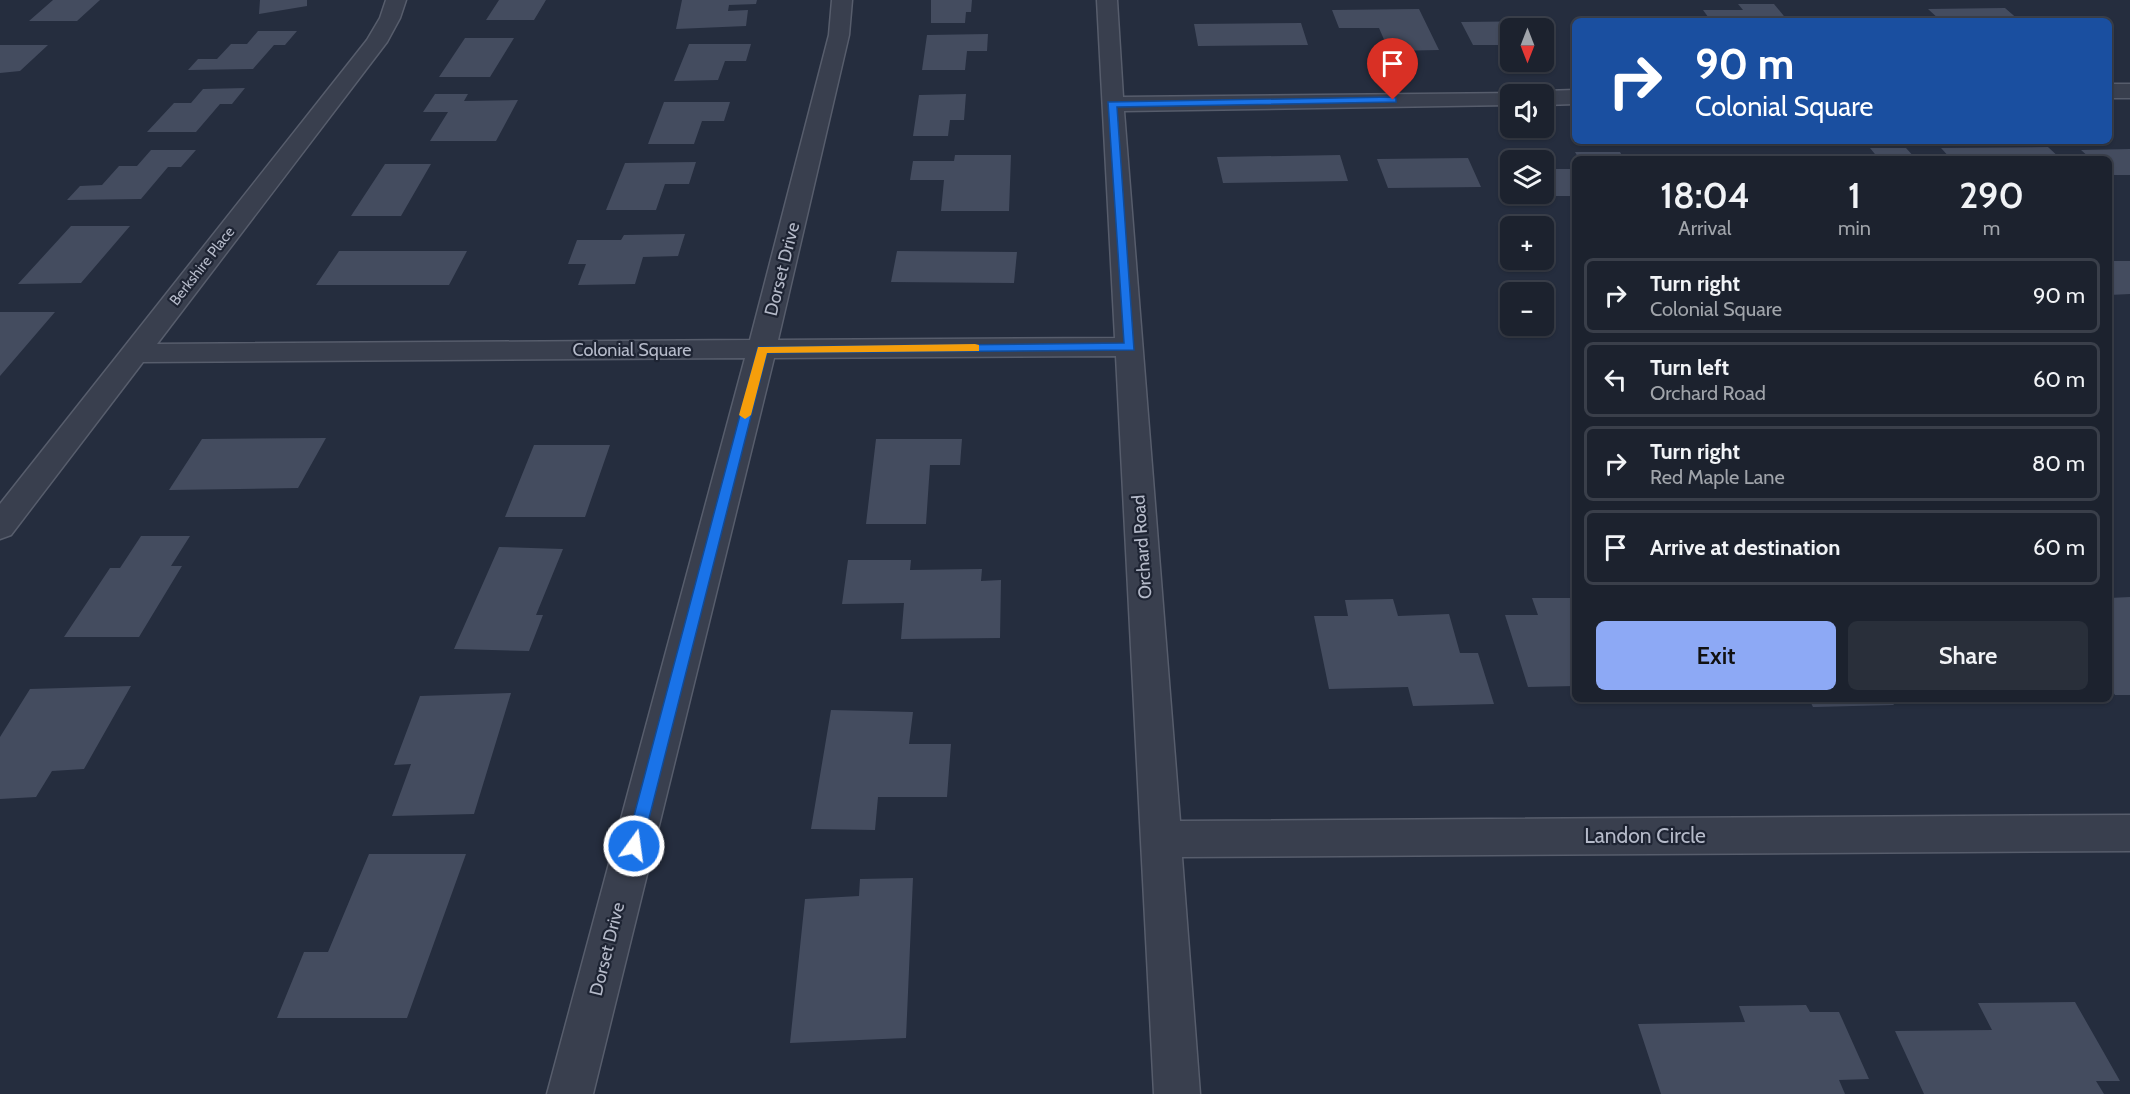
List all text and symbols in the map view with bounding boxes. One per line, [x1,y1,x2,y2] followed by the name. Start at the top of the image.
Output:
[1500,18,1554,72] north arrow
[1500,18,1554,336] map controls
[1367,38,1418,100] pin
[1695,38,1794,90] text: 90 m
[1596,42,1674,120] icon: right
[1376,47,1409,80] icon: arrive
[1500,84,1554,138] button: sound
[1695,90,1873,123] text: Colonial Square
[1500,150,1554,204] button: layers
[1660,173,1750,217] text: 18:04
[1848,173,1861,217] text: 1
[1959,173,2024,217] text: 290
[1500,216,1554,270] button: +
[1678,216,1732,240] text: Arrival
[1838,216,1871,240] text: min
[1983,216,2000,240] text: m
[760,220,804,318] street label: Dorset Drive
[166,223,238,309] street label: Berkshire Place
[1650,270,1740,297] text: Turn right
[1599,279,1632,312] icon: right
[1500,282,1554,336] button: −
[2033,282,2085,309] text: 90 m
[1650,297,1782,321] text: Colonial Square
[573,339,691,361] street label: Colonial Square
[1650,354,1729,381] text: Turn left
[1599,363,1632,396] icon: left
[2033,366,2085,393] text: 60 m
[1650,381,1766,405] text: Orchard Road
[1650,438,1740,465] text: Turn right
[1599,447,1632,480] icon: right
[2032,450,2085,477] text: 80 m
[1650,465,1785,489] text: Red Maple Lane
[1127,494,1157,600] street label: Orchard Road
[1599,531,1632,564] icon: arrive
[1650,534,1840,561] text: Arrive at destination
[2033,534,2085,561] text: 60 m
[1596,621,1836,690] button: Exit
[1848,621,2088,690] button: Share
[602,814,666,878] position arrow
[1584,823,1706,848] street label: Landon Circle
[585,900,629,998] street label: Dorset Drive

